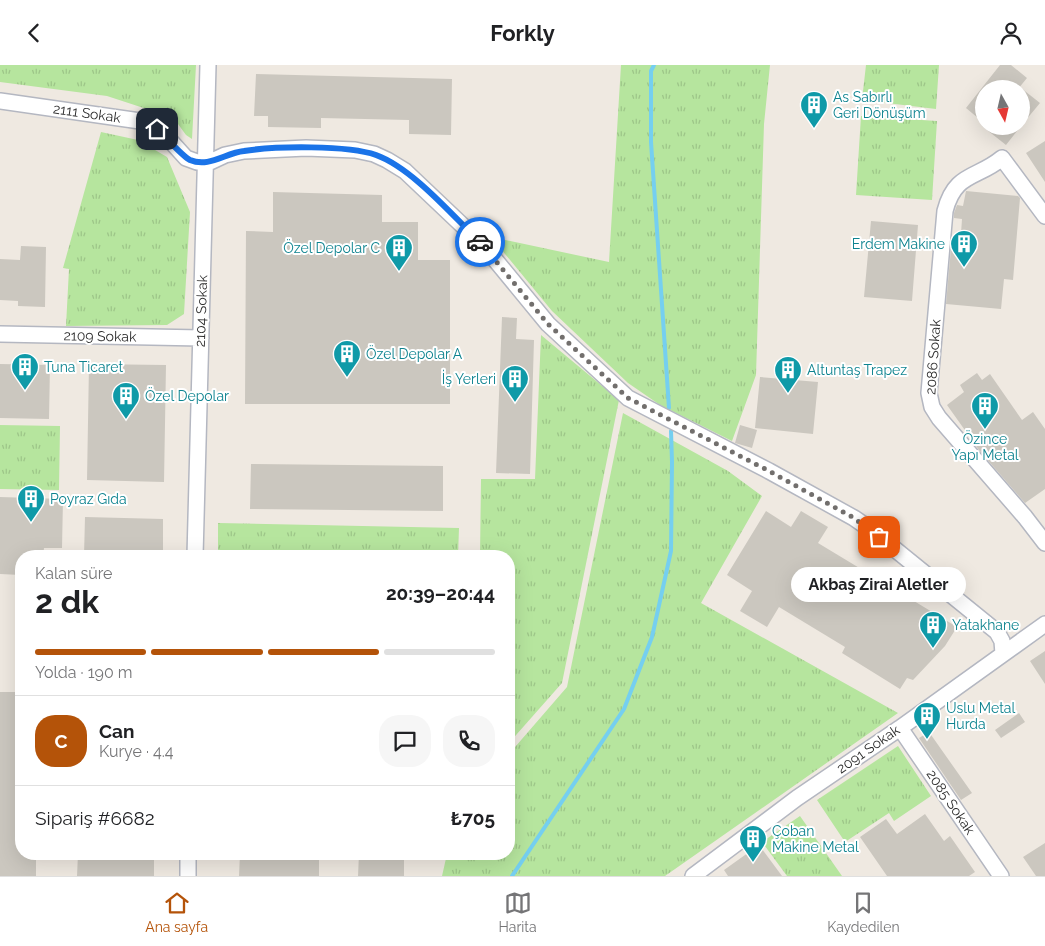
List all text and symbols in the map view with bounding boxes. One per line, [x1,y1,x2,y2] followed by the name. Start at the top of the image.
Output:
[20,19,48,47] icon: back
[997,19,1025,47] icon: person
[490,20,555,46] text: Forkly
[975,80,1030,135] north arrow
[975,80,1030,135] map controls
[833,89,926,121] place label: As Sabırlı Geri Dönüşüm
[799,90,829,129] building icon: As Sabırlı Geri Dönüşüm
[52,100,122,126] street label: 2111 Sokak
[136,108,178,150] pin
[143,115,171,143] icon: home
[455,217,505,267] courier
[466,228,494,256] icon: car
[949,229,979,268] building icon: Erdem Makine
[384,233,414,272] building icon: Özel Depolar C
[852,236,945,252] place label: Erdem Makine
[283,238,380,256] place label: Özel Depolar C
[192,274,210,347] street label: 2104 Sokak
[922,318,944,395] street label: 2086 Sokak
[63,327,137,345] street label: 2109 Sokak
[332,339,362,378] building icon: Özel Depolar A
[366,344,463,362] place label: Özel Depolar A
[10,352,40,391] building icon: Tuna Ticaret
[773,355,803,394] building icon: Altuntaş Trapez
[44,359,123,375] place label: Tuna Ticaret
[807,362,907,378] place label: Altuntaş Trapez
[500,364,530,403] building icon: İş Yerleri
[442,369,496,387] place label: İş Yerleri
[111,381,141,420] building icon: Özel Depolar
[145,386,229,404] place label: Özel Depolar
[970,391,1000,430] building icon: Özince Yapı Metal
[951,429,1019,463] place label: Özince Yapı Metal
[16,484,46,523] building icon: Poyraz Gıda
[50,491,127,507] place label: Poyraz Gıda
[858,516,900,558] pin
[865,523,893,551] icon: bag
[35,564,112,583] text: Kalan süre
[792,567,966,602] callout: Akbaş Zirai Aletler
[809,575,948,594] text: Akbaş Zirai Aletler
[386,582,495,604] text: 20:39–20:44
[35,583,99,620] text: 2 dk
[918,610,948,649] building icon: Yatakhane
[952,617,1019,633] place label: Yatakhane
[35,663,132,682] text: Yolda · 190 m
[946,700,1015,732] place label: Uslu Metal Hurda
[912,701,942,740] building icon: Uslu Metal Hurda
[379,715,431,767] button: chat
[443,715,495,767] button: phone
[99,720,134,742] text: Can
[834,721,903,776] street label: 2091 Sokak
[54,730,68,752] text: C
[99,742,174,761] text: Kurye · 4.4
[923,767,979,838] street label: 2085 Sokak
[35,807,155,829] text: Sipariş #6682
[451,807,495,829] text: ₺705
[772,823,859,855] place label: Çoban Makine Metal
[738,824,768,863] building icon: Çoban Makine Metal
[145,889,208,935] tab: Ana sayfa
[498,889,537,935] tab: Harita
[827,889,900,935] tab: Kaydedilen

